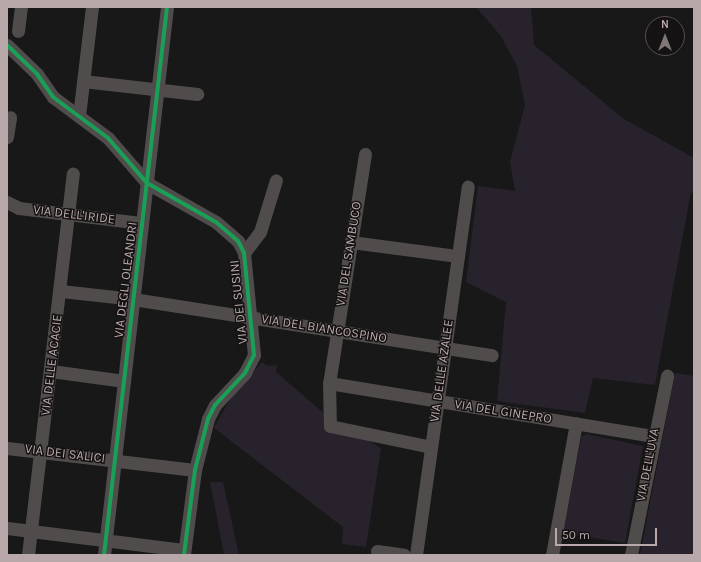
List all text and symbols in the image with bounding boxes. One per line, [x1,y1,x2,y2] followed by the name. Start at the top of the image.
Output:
[645,16,685,56] north arrow
[661,18,669,31] text: N
[333,201,365,307] street label: VIA DEL SAMBUCO
[32,202,116,228] street label: VIA DELL'IRIDE
[111,221,141,339] street label: VIA DEGLI OLEANDRI
[227,259,251,345] street label: VIA DEI SUSINI
[260,311,388,347] street label: VIA DEL BIANCOSPINO
[38,314,66,416] street label: VIA DELLE ACACIE
[427,319,457,423] street label: VIA DELLE AZALEE
[453,397,553,427] street label: VIA DEL GINEPRO
[633,427,663,503] street label: VIA DELL'UVA
[24,441,106,467] street label: VIA DEI SALICI
[557,520,659,546] scale bar
[562,528,590,542] text: 50 m

